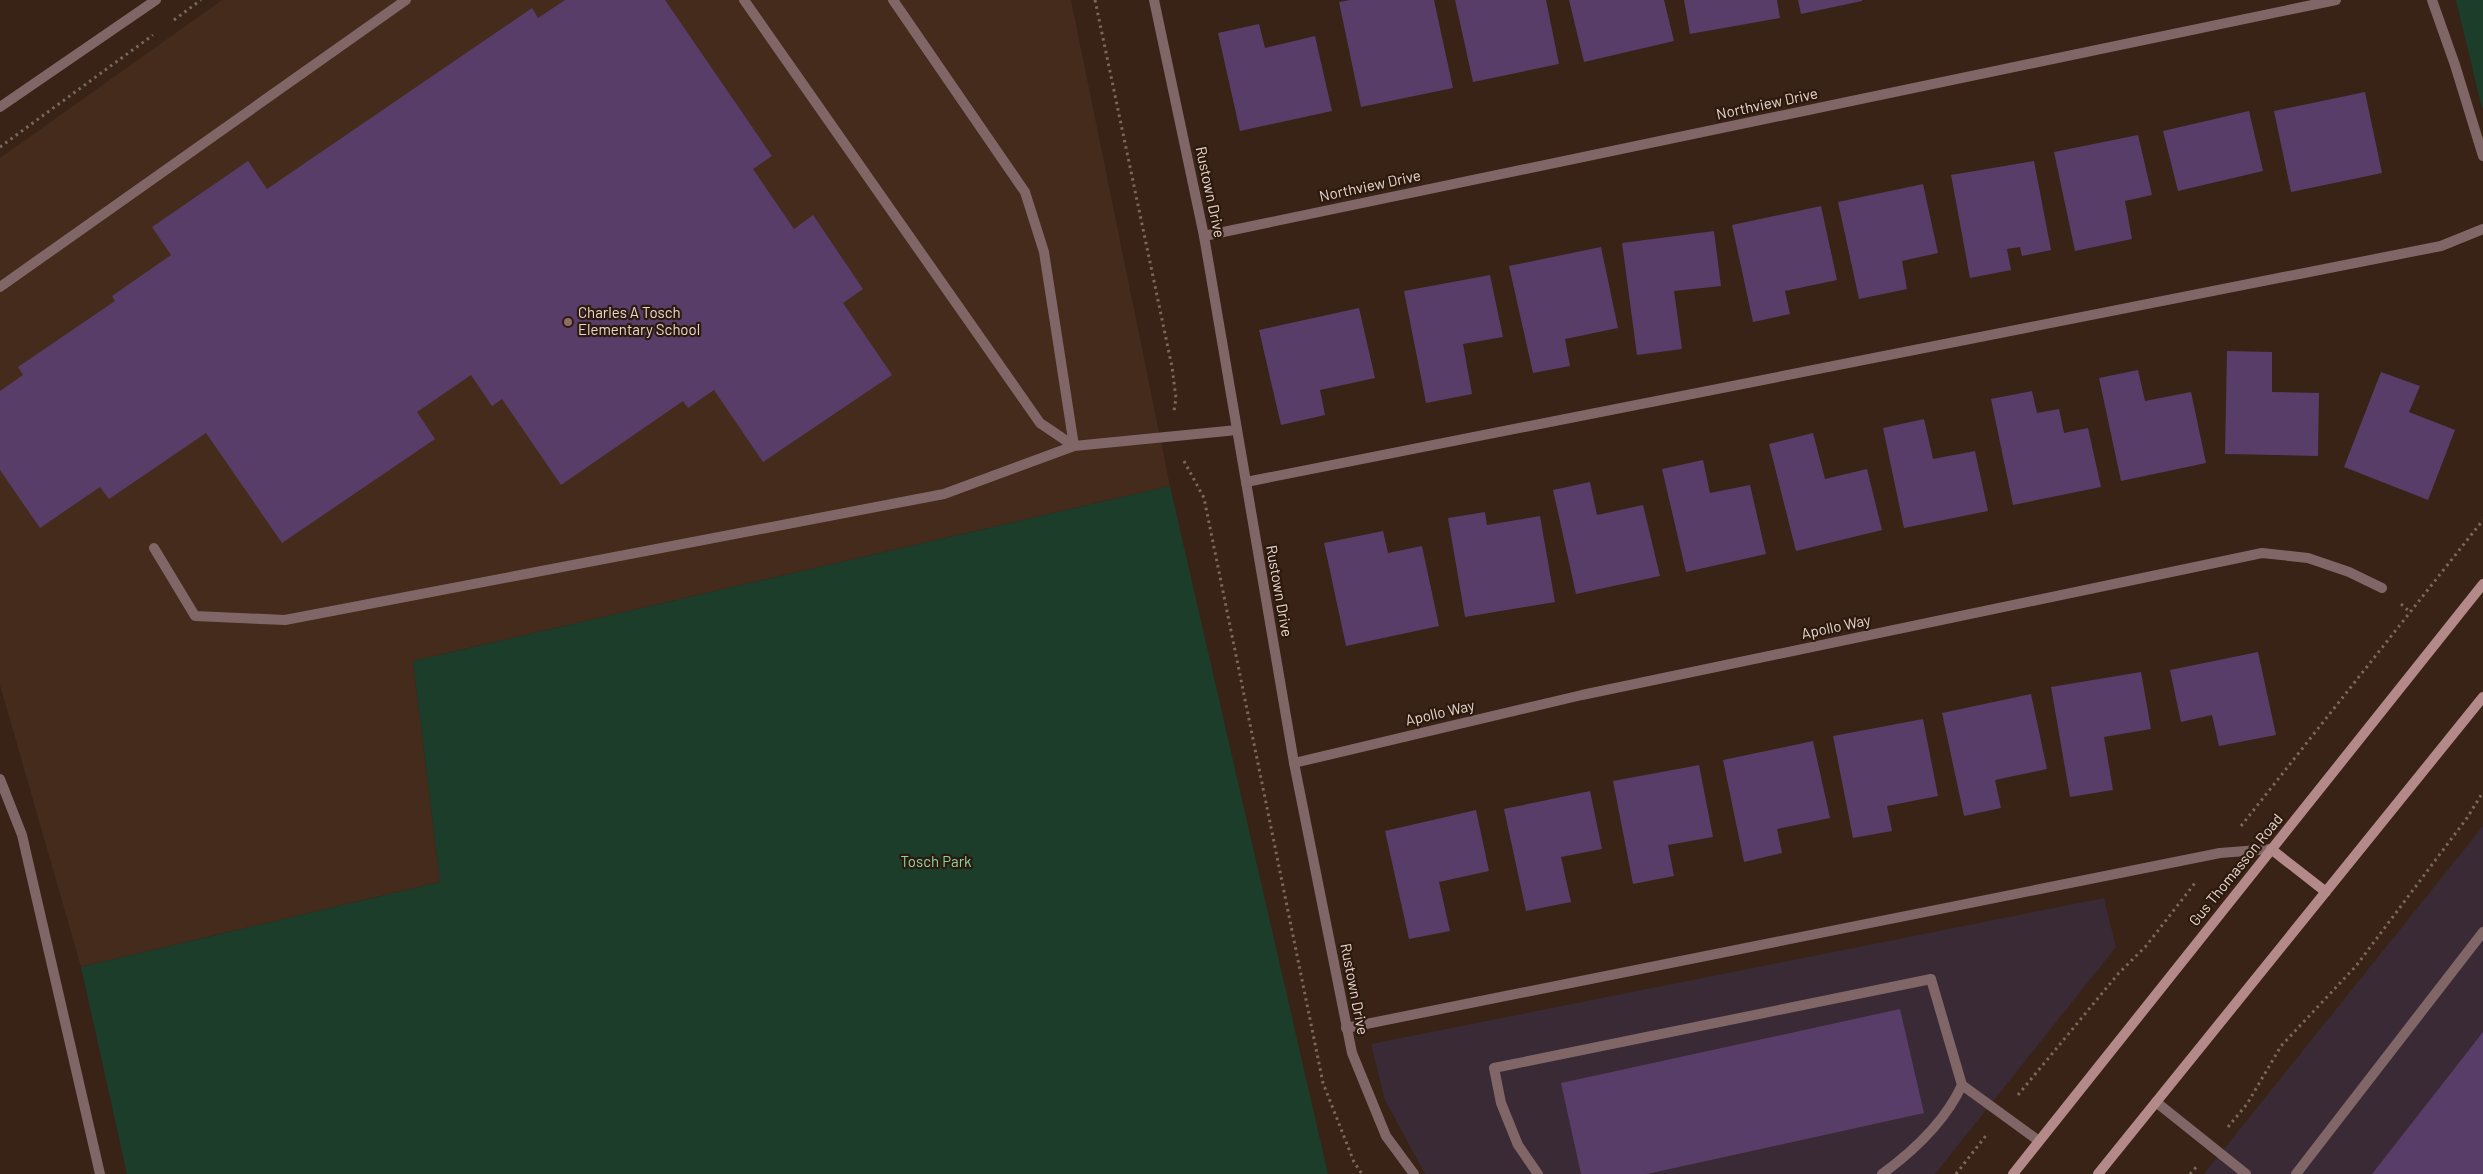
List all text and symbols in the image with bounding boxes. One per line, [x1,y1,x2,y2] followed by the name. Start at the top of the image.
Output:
[1714,83,1819,123] street label: Northview Drive
[1193,145,1229,239] street label: Rustown Drive
[1317,165,1422,205] street label: Northview Drive
[578,303,700,338] place label: Charles A Tosch Elementary School
[562,316,574,328] marker: Charles A Tosch Elementary School
[1263,544,1297,638] street label: Rustown Drive
[1799,610,1872,642] street label: Apollo Way
[1403,695,1476,729] street label: Apollo Way
[2185,810,2286,929] street label: Gus Thomasson Road
[900,852,972,870] park label: Tosch Park
[1337,942,1373,1036] street label: Rustown Drive

